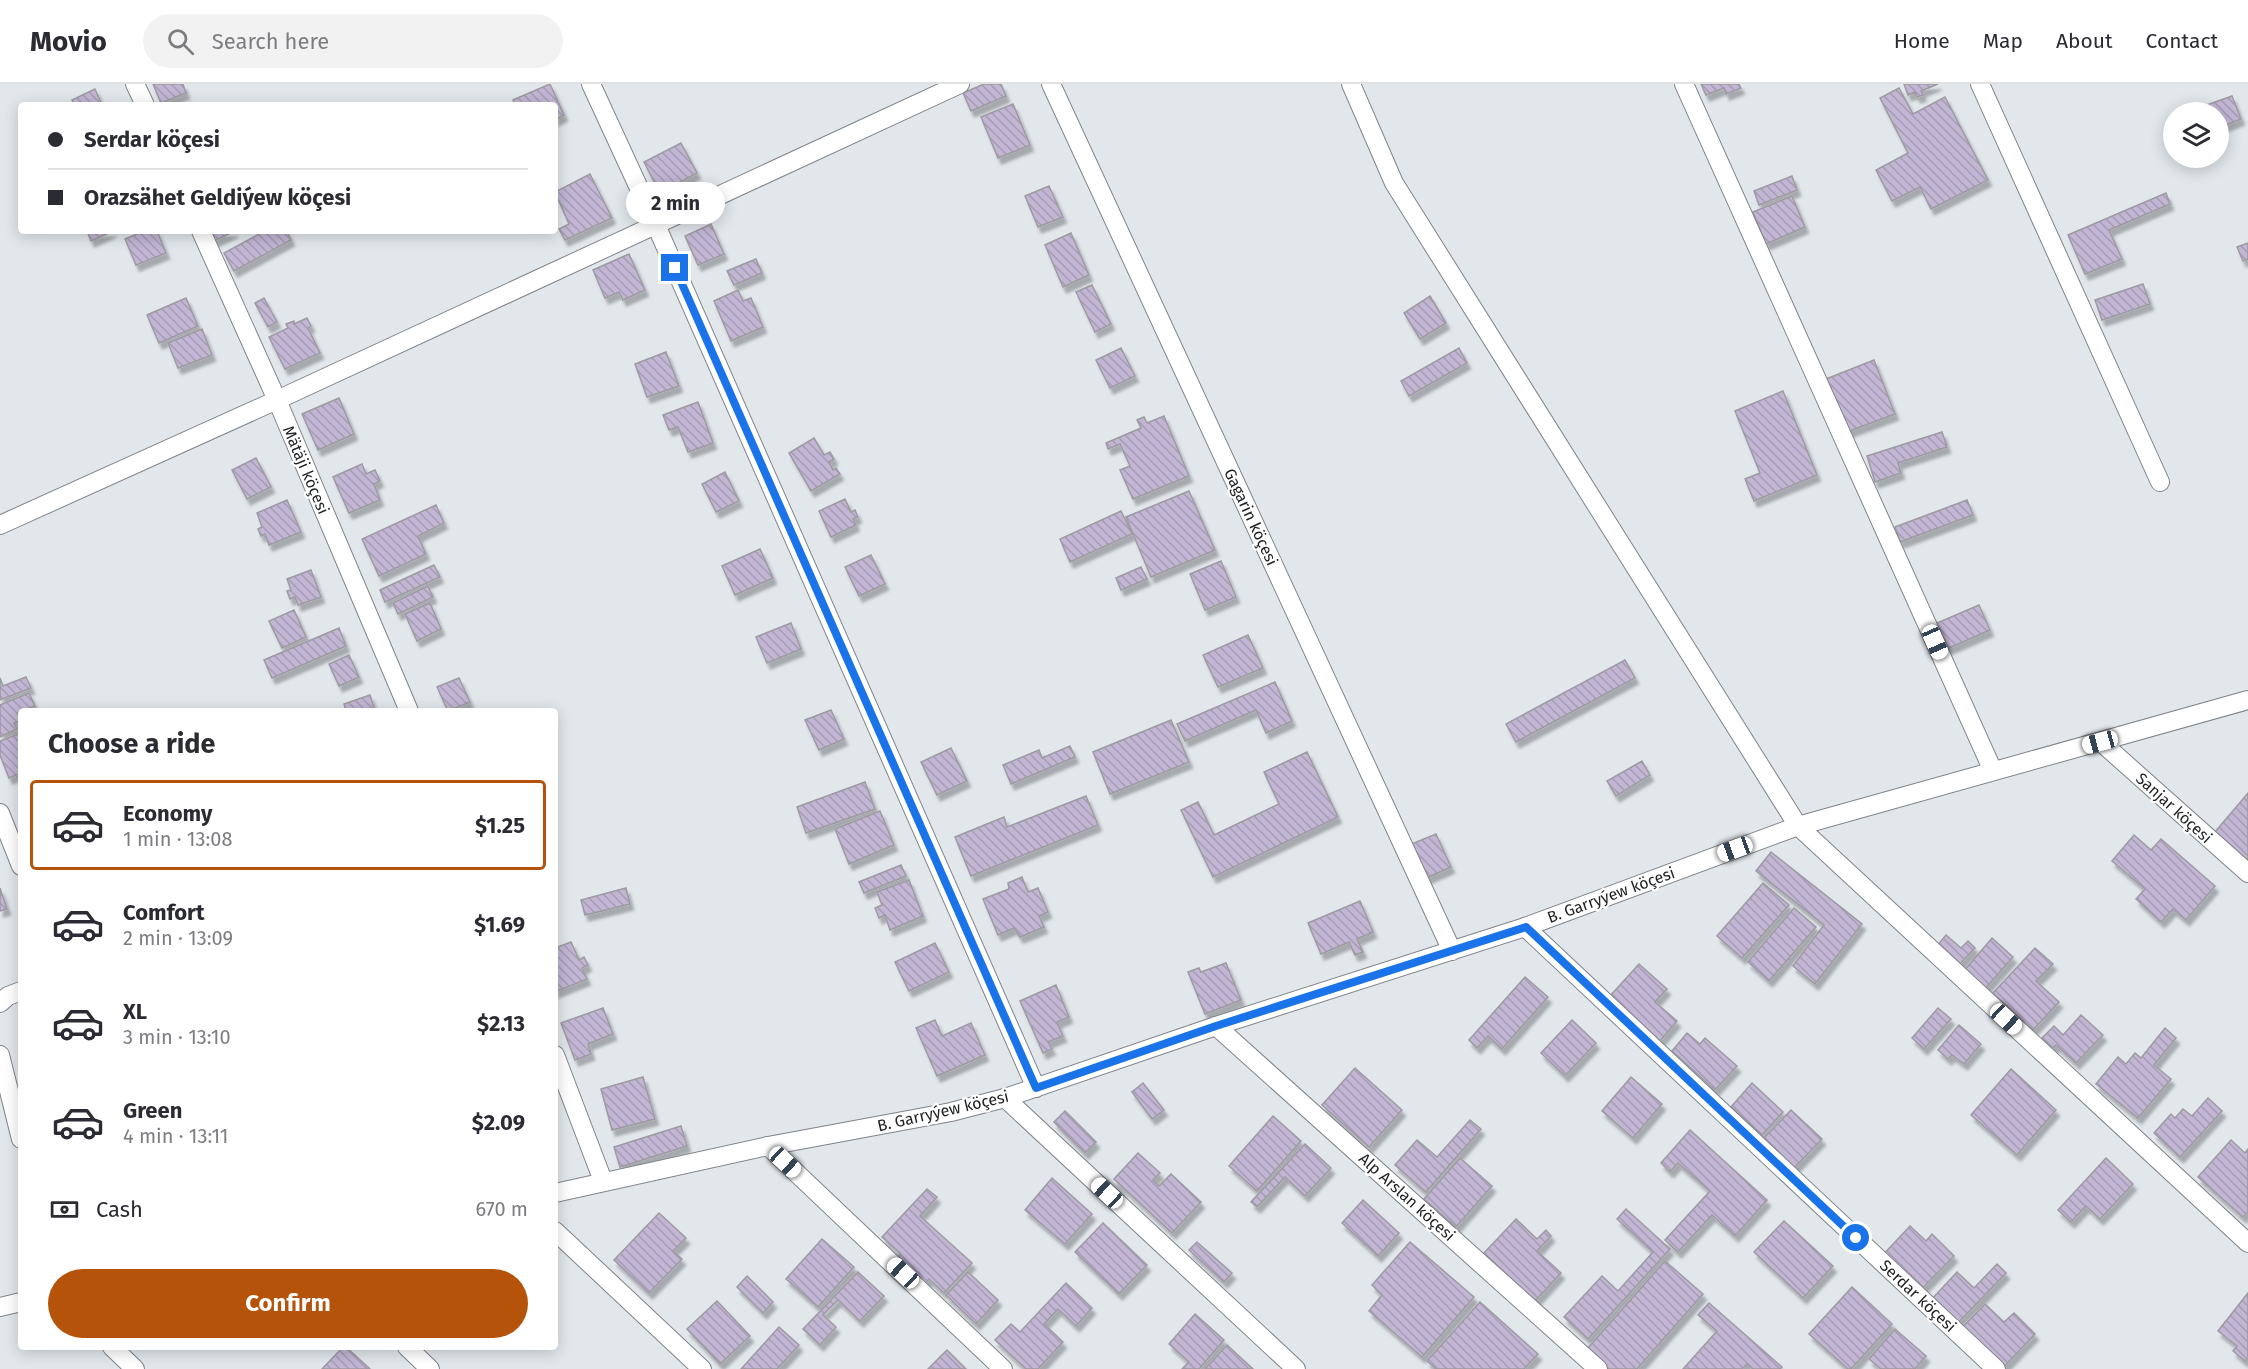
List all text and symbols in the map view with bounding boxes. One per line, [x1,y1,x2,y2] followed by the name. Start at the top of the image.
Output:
[143,14,563,68] search box
[30,25,107,58] text: Movio
[164,25,197,58] icon: search
[212,28,329,55] text: Search here
[1894,28,1950,54] text: Home
[1983,28,2023,54] text: Map
[2056,28,2113,54] text: About
[2146,28,2218,54] text: Contact
[2163,102,2229,168] map controls
[2163,102,2229,168] button: layers
[84,126,220,153] text: Serdar köçesi
[626,181,724,223] callout: 2 min
[84,184,351,211] text: Orazsähet Geldiýew köçesi
[651,191,700,215] text: 2 min
[661,254,688,281] route end
[278,423,333,517] street label: Mätäji köçesi
[1219,465,1282,569] street label: Gagarin köçesi
[1919,622,1951,662] car
[48,728,215,760] text: Choose a ride
[2080,729,2120,755] car
[2131,769,2216,848] street label: Sanjar köçesi
[51,798,105,852] icon: car
[123,800,212,827] text: Economy
[475,812,525,839] text: $1.25
[123,827,232,851] text: 1 min · 13:08
[1715,834,1755,864] car
[1545,863,1678,928] street label: B. Garryýew köçesi
[51,897,105,951] icon: car
[123,899,204,926] text: Comfort
[474,911,525,938] text: $1.69
[123,926,233,950] text: 2 min · 13:09
[51,996,105,1050] icon: car
[123,998,147,1025] text: XL
[1987,1000,2025,1038] car
[477,1010,525,1037] text: $2.13
[123,1025,231,1049] text: 3 min · 13:10
[875,1087,1011,1136] street label: B. Garryýew köçesi
[51,1095,105,1149] icon: car
[123,1097,182,1124] text: Green
[472,1109,525,1136] text: $2.09
[123,1124,229,1148] text: 4 min · 13:11
[766,1143,804,1181] car
[1354,1149,1459,1246] street label: Alp Arslan köçesi
[1088,1174,1126,1212] car
[48,1193,81,1226] icon: cash
[96,1196,143,1223] text: Cash
[476,1197,528,1221] text: 670 m
[1842,1224,1869,1251] route start
[884,1254,922,1292] car
[1875,1256,1960,1337] street label: Serdar köçesi
[48,1269,528,1338] button: Confirm

